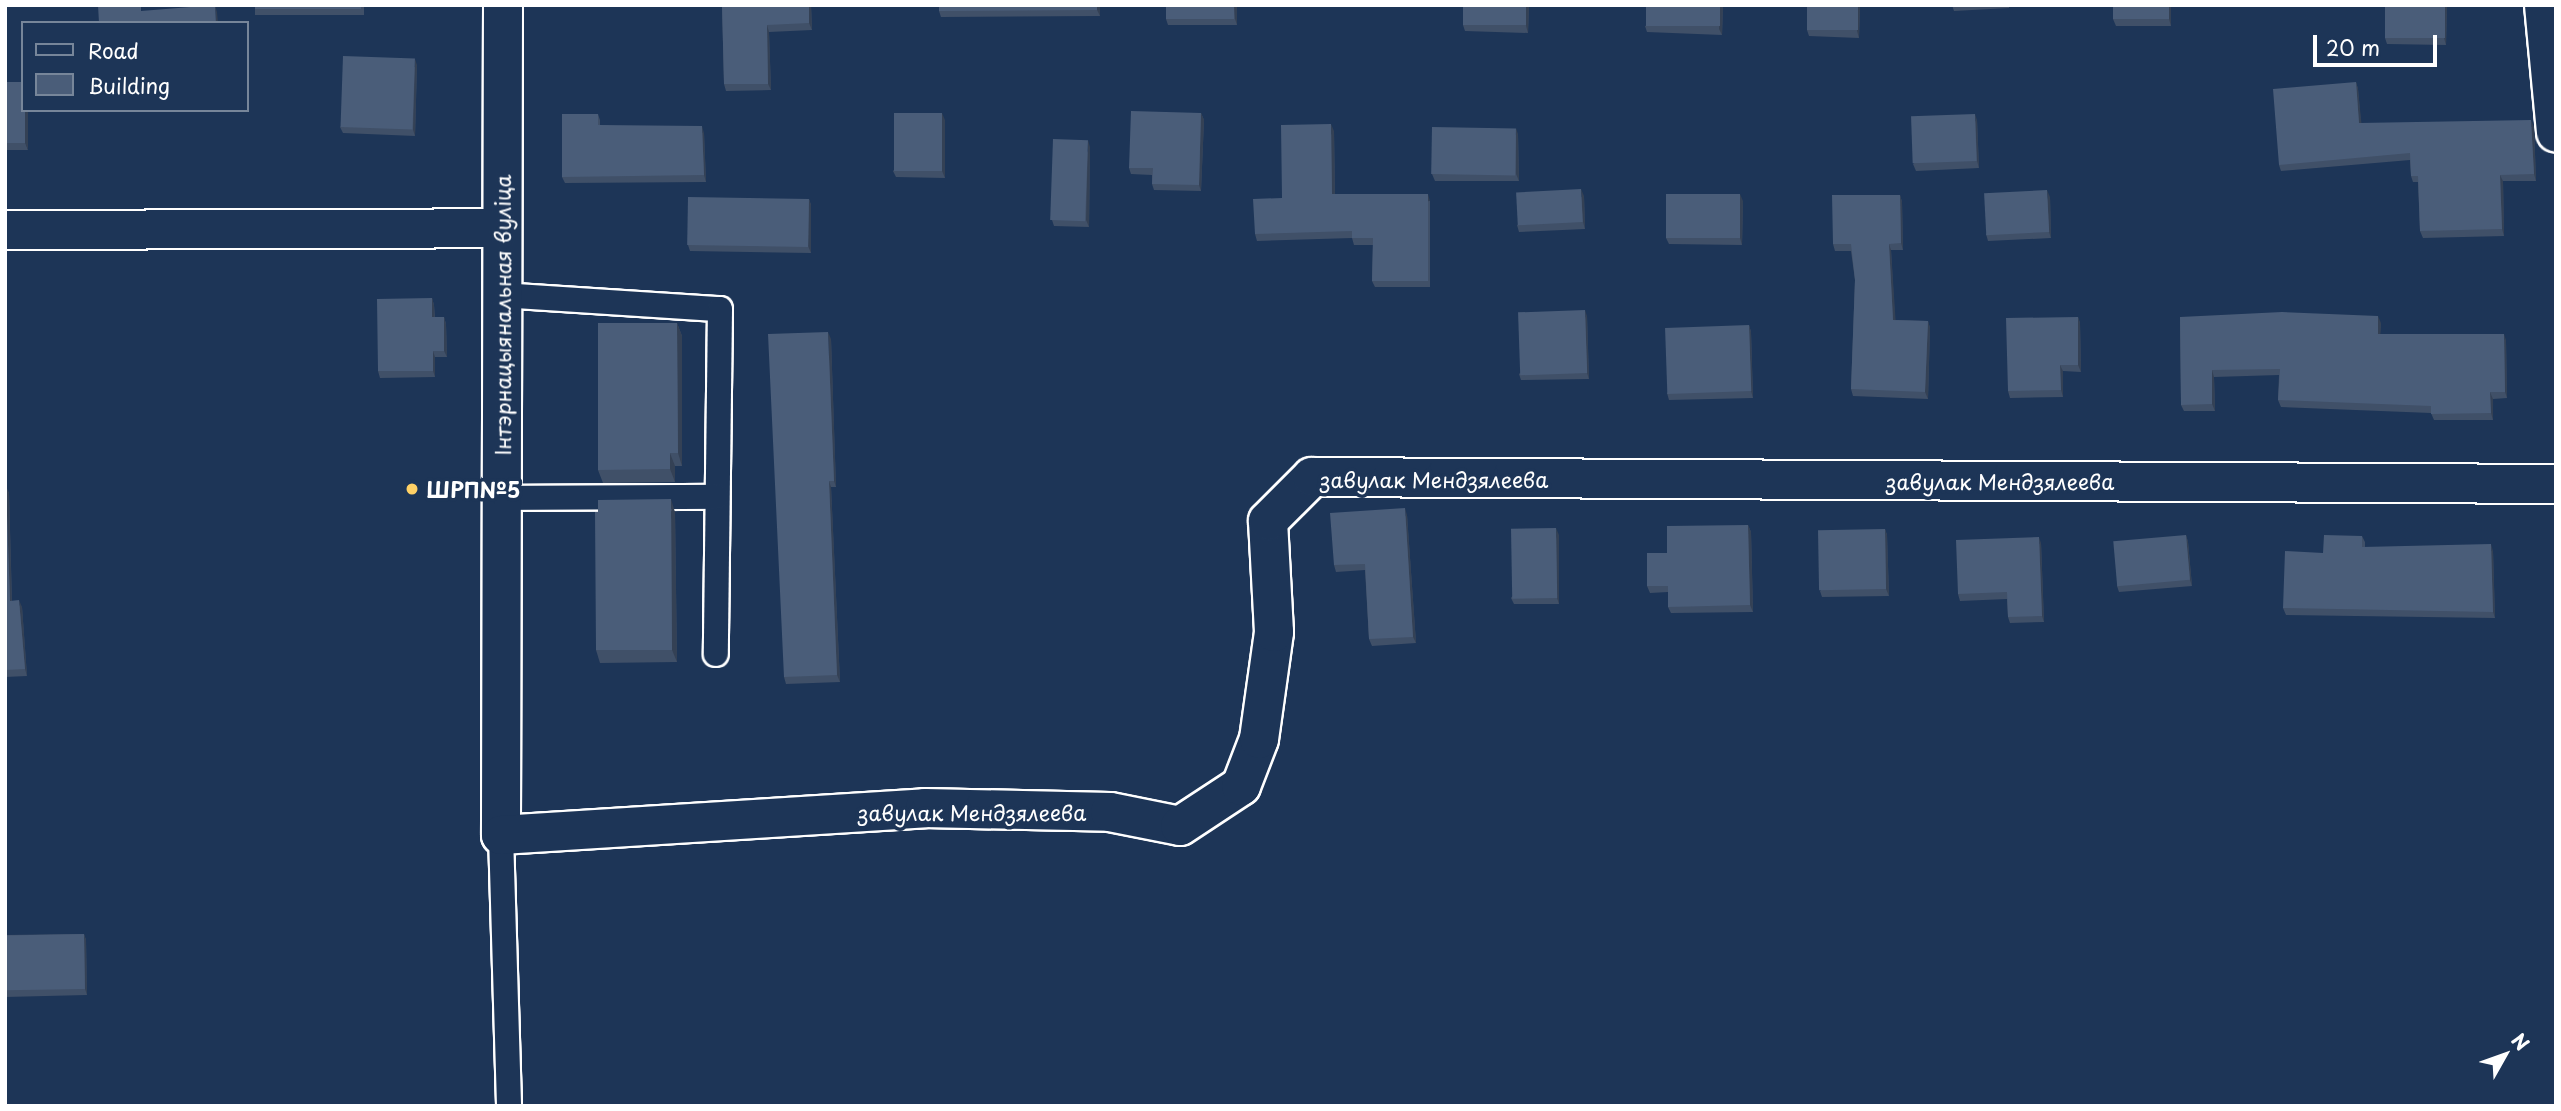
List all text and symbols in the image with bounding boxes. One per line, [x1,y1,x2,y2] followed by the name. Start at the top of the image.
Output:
[21,21,248,112] legend
[2316,21,2440,65] scale bar
[2326,31,2380,63] text: 20 m
[88,34,139,66] text: Road
[88,69,170,101] text: Building
[489,174,515,456] street label: Інтэрнацыянальная вуліца
[1320,466,1548,492] street label: завулак Мендзялеева
[1886,468,2114,494] street label: завулак Мендзялеева
[426,476,520,502] place label: ШРП№5
[404,481,420,497] marker: ШРП№5
[858,799,1086,825] street label: завулак Мендзялеева
[2470,1020,2540,1090] north arrow
[2506,1027,2537,1056] text: N

